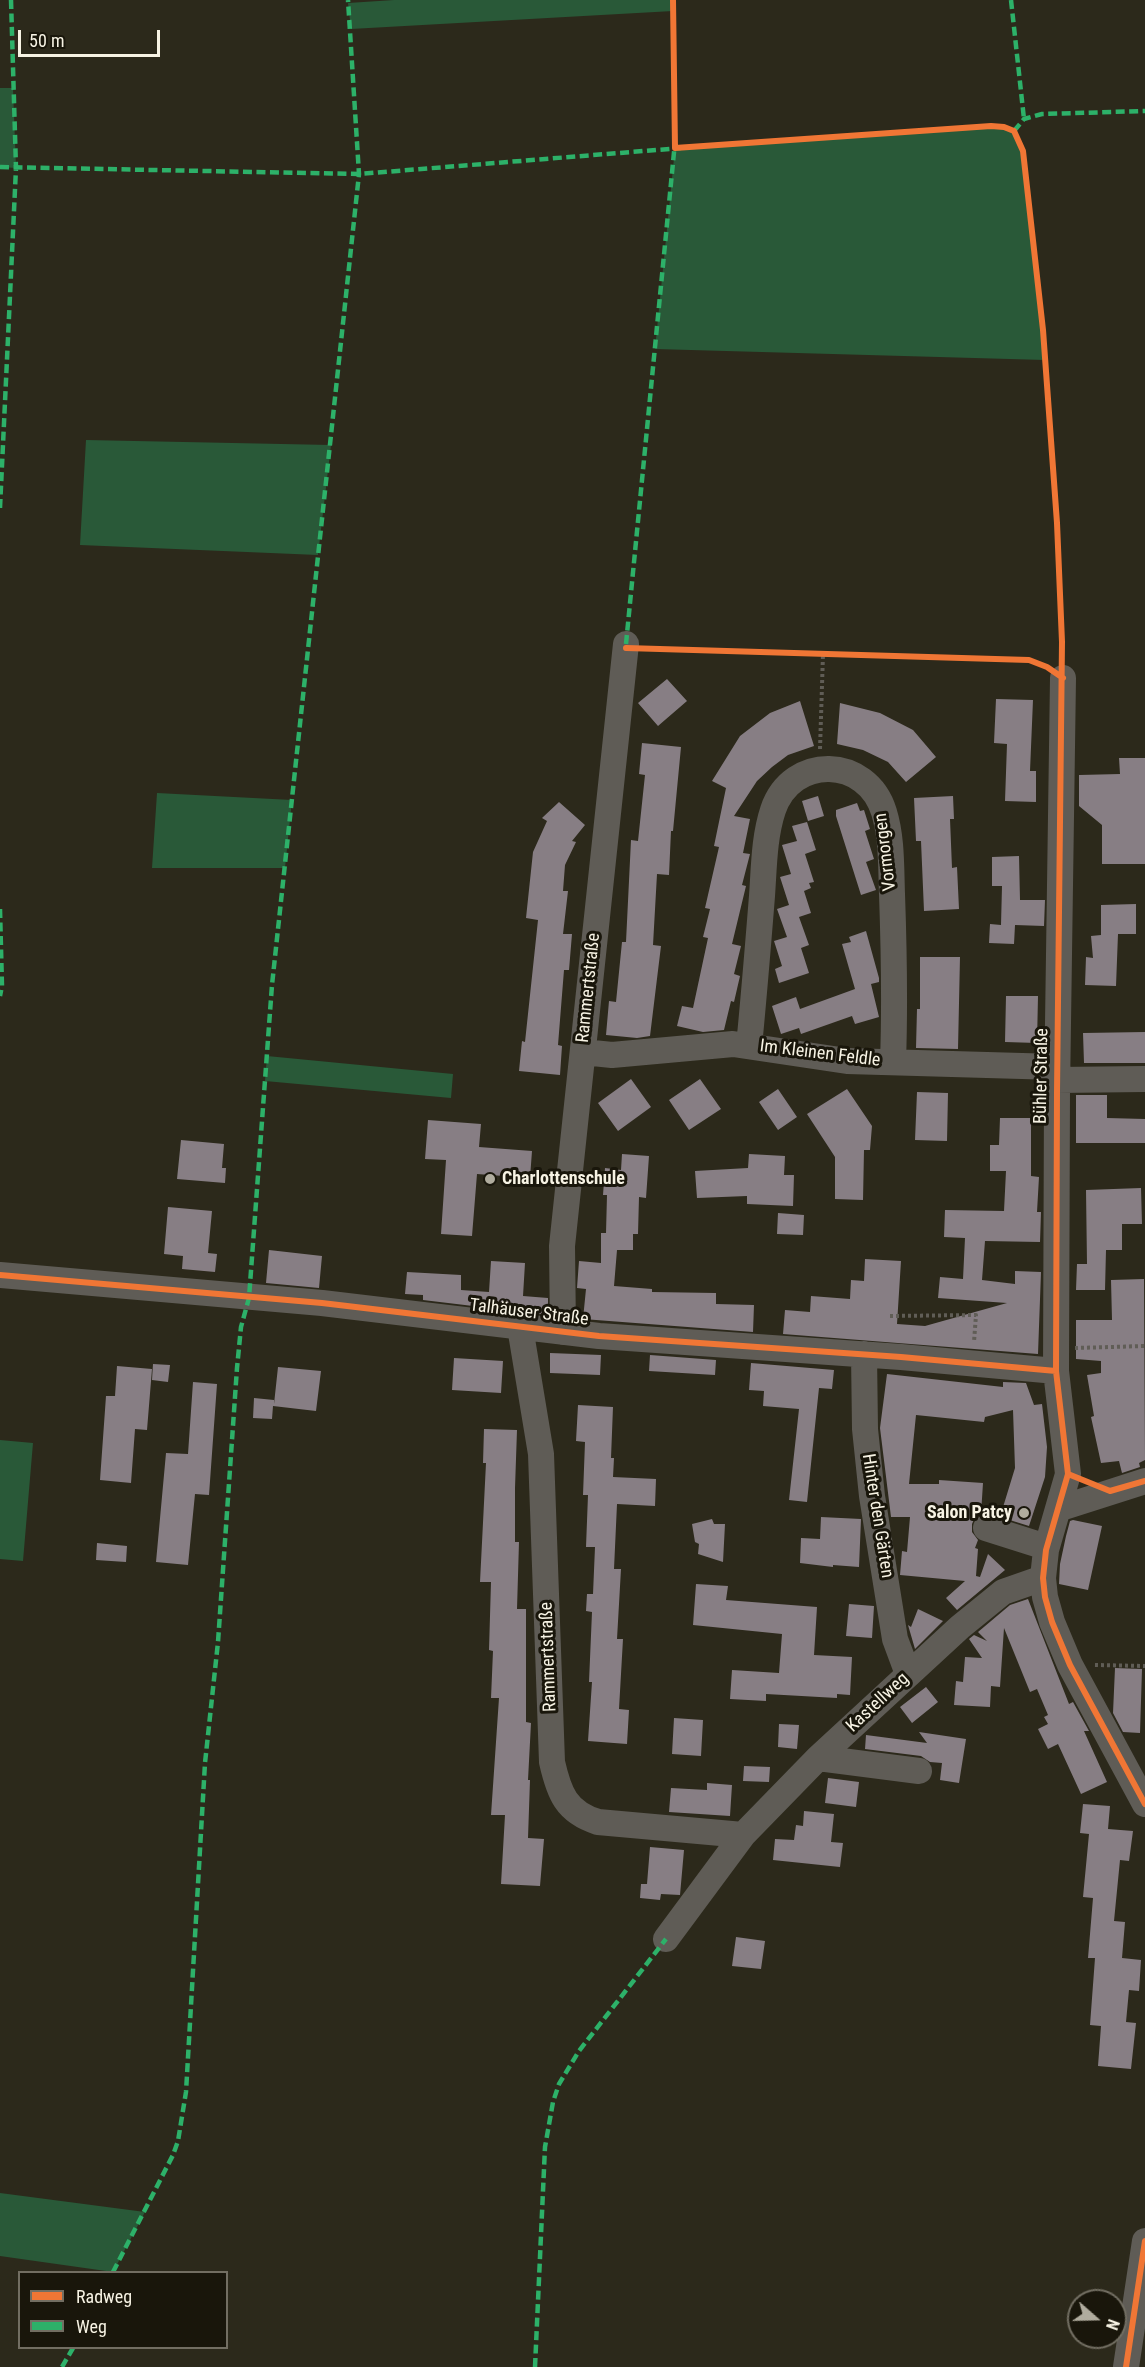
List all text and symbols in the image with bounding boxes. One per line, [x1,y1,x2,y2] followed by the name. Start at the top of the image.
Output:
[21,18,164,56] scale bar
[29,30,64,51] text: 50 m
[871,812,901,892] street label: Vormorgen
[573,932,605,1044] street label: Rammertstraße
[1030,1028,1054,1124] street label: Bühler Straße
[759,1036,881,1072] street label: Im Kleinen Feldle
[502,1168,625,1190] place label: Charlottenschule
[483,1172,497,1186] marker: Charlottenschule
[468,1295,590,1331] street label: Talhäuser Straße
[857,1452,897,1580] street label: Hinter den Gärten
[927,1502,1012,1524] place label: Salon Patcy
[1017,1506,1031,1520] marker: Salon Patcy
[536,1602,562,1712] street label: Rammertstraße
[842,1669,914,1737] street label: Kastellweg
[18,2271,228,2349] legend
[76,2286,132,2307] text: Radweg
[1067,2289,1127,2349] north arrow
[76,2316,107,2337] text: Weg
[1102,2317,1123,2332] text: N

